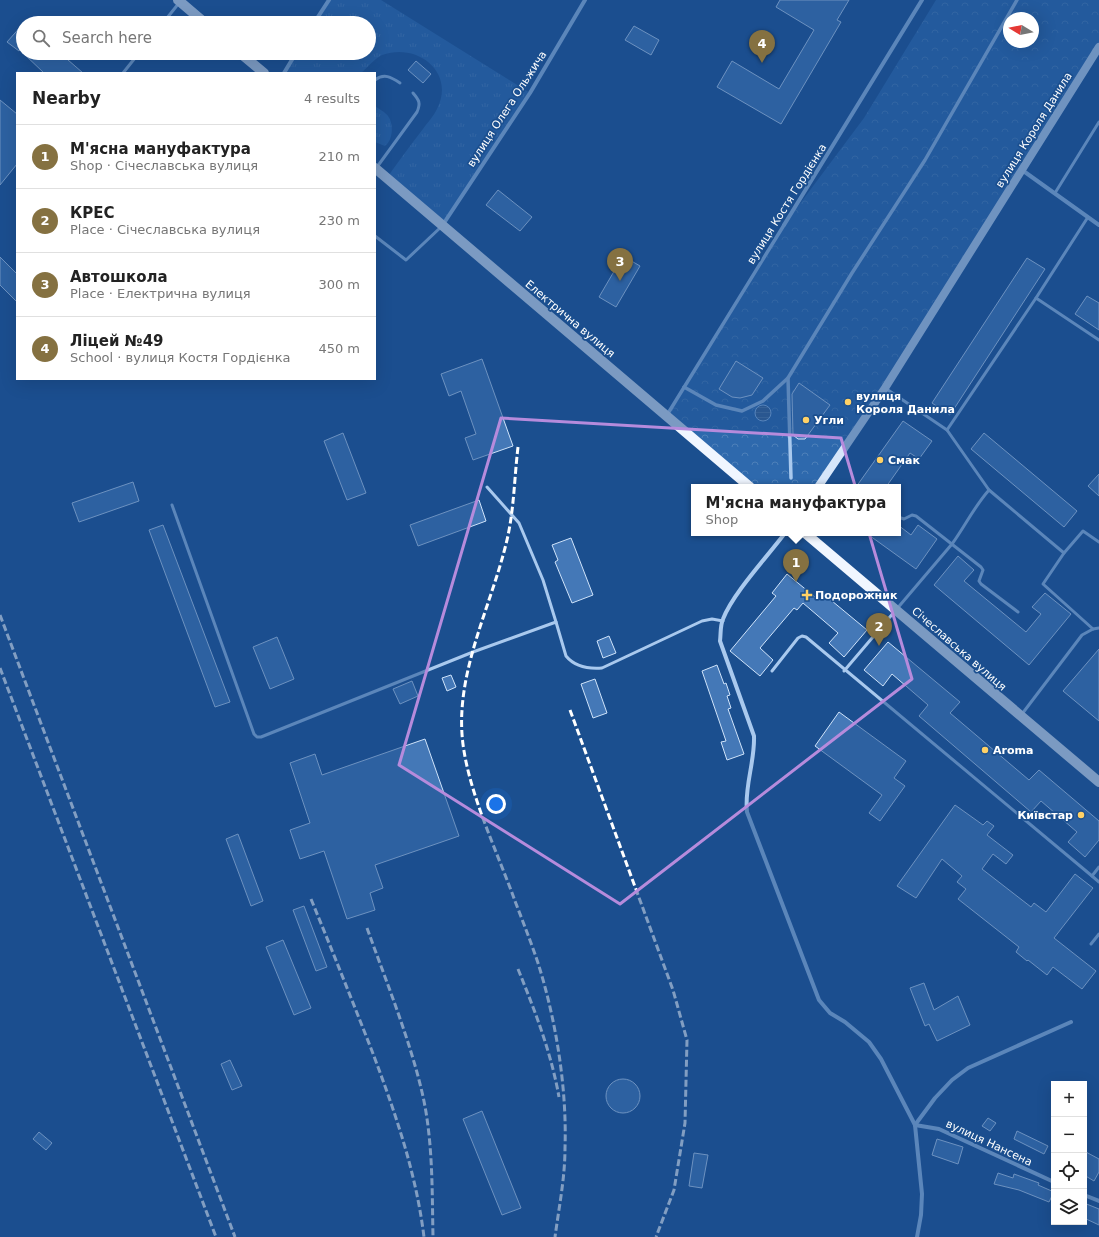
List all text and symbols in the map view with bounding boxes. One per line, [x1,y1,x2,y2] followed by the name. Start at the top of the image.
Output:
[1003,12,1039,48] north arrow
[16,16,376,60] search box
[30,27,52,49] icon: search
[62,29,152,47] text: Search here
[749,30,775,63] pin: 4
[465,49,549,169] street label: вулиця Олега Ольжича
[993,70,1075,190] street label: вулиця Короля Данила
[32,88,101,108] text: Nearby
[304,91,360,106] text: 4 results
[70,140,251,158] text: М'ясна мануфактура
[745,141,829,267] street label: вулиця Костя Гордієнка
[40,149,50,164] text: 1
[318,149,360,164] text: 210 m
[70,158,258,173] text: Shop · Січеславська вулиця
[70,204,115,222] text: КРЕС
[40,213,50,228] text: 2
[318,213,360,228] text: 230 m
[70,222,260,237] text: Place · Січеславська вулиця
[607,248,633,281] pin: 3
[70,268,168,286] text: Автошкола
[40,277,50,292] text: 3
[318,277,360,292] text: 300 m
[522,278,618,360] street label: Електрична вулиця
[70,286,251,301] text: Place · Електрична вулиця
[70,332,164,350] text: Ліцей №49
[40,341,50,356] text: 4
[318,341,360,356] text: 450 m
[70,350,291,365] text: School · вулиця Костя Гордієнка
[856,390,955,416] place label: вулиця Короля Данила
[843,397,853,407] marker: вулиця Короля Данила
[814,414,844,427] place label: Угли
[801,415,811,425] marker: Угли
[888,454,920,467] place label: Смак
[875,455,885,465] marker: Смак
[691,484,901,536] popup
[706,494,886,512] text: М'ясна мануфактура
[706,512,738,527] text: Shop
[783,549,809,582] pin: 1
[815,589,898,602] place label: Подорожник
[802,590,812,600] marker: Подорожник
[909,604,1009,694] street label: Січеславська вулиця
[866,613,892,646] pin: 2
[993,744,1033,757] place label: Aroma
[980,745,990,755] marker: Aroma
[486,794,506,814] your location
[1017,809,1073,822] place label: Київстар
[1076,810,1086,820] marker: Київстар
[1051,1081,1087,1225] map controls
[1051,1081,1087,1117] button: +
[944,1117,1034,1169] street label: вулиця Нансена
[1051,1117,1087,1153] button: −
[1051,1153,1087,1189] button: locate
[1051,1189,1087,1225] button: layers

